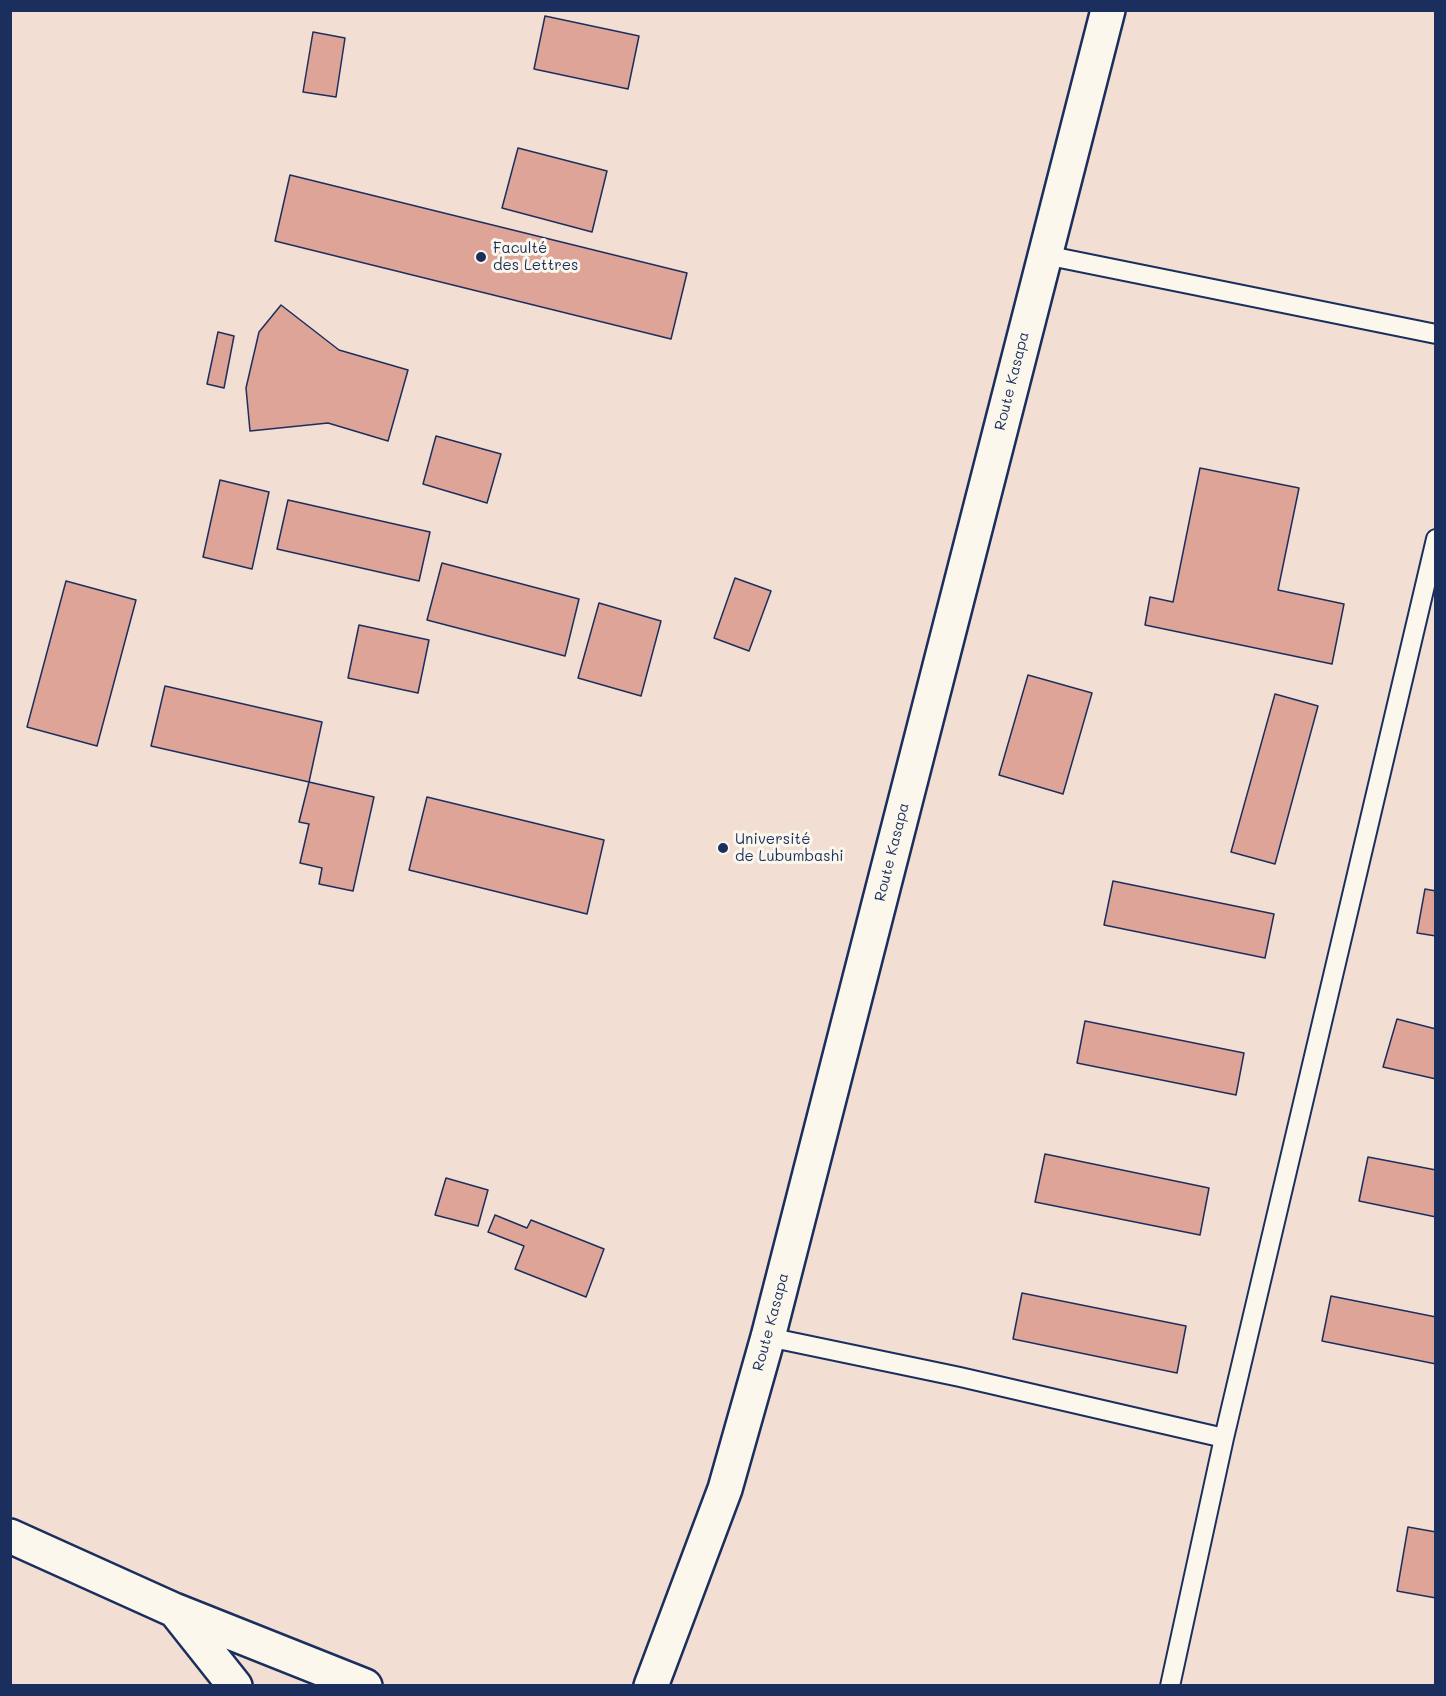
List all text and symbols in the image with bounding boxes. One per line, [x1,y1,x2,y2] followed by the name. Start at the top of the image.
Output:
[493,239,578,274] place label: Faculté des Lettres
[474,250,488,264] marker: Faculté des Lettres
[991,330,1033,432] street label: Route Kasapa
[871,801,913,903] street label: Route Kasapa
[735,830,844,865] place label: Université de Lubumbashi
[716,841,730,855] marker: Université de Lubumbashi
[749,1271,793,1373] street label: Route Kasapa

